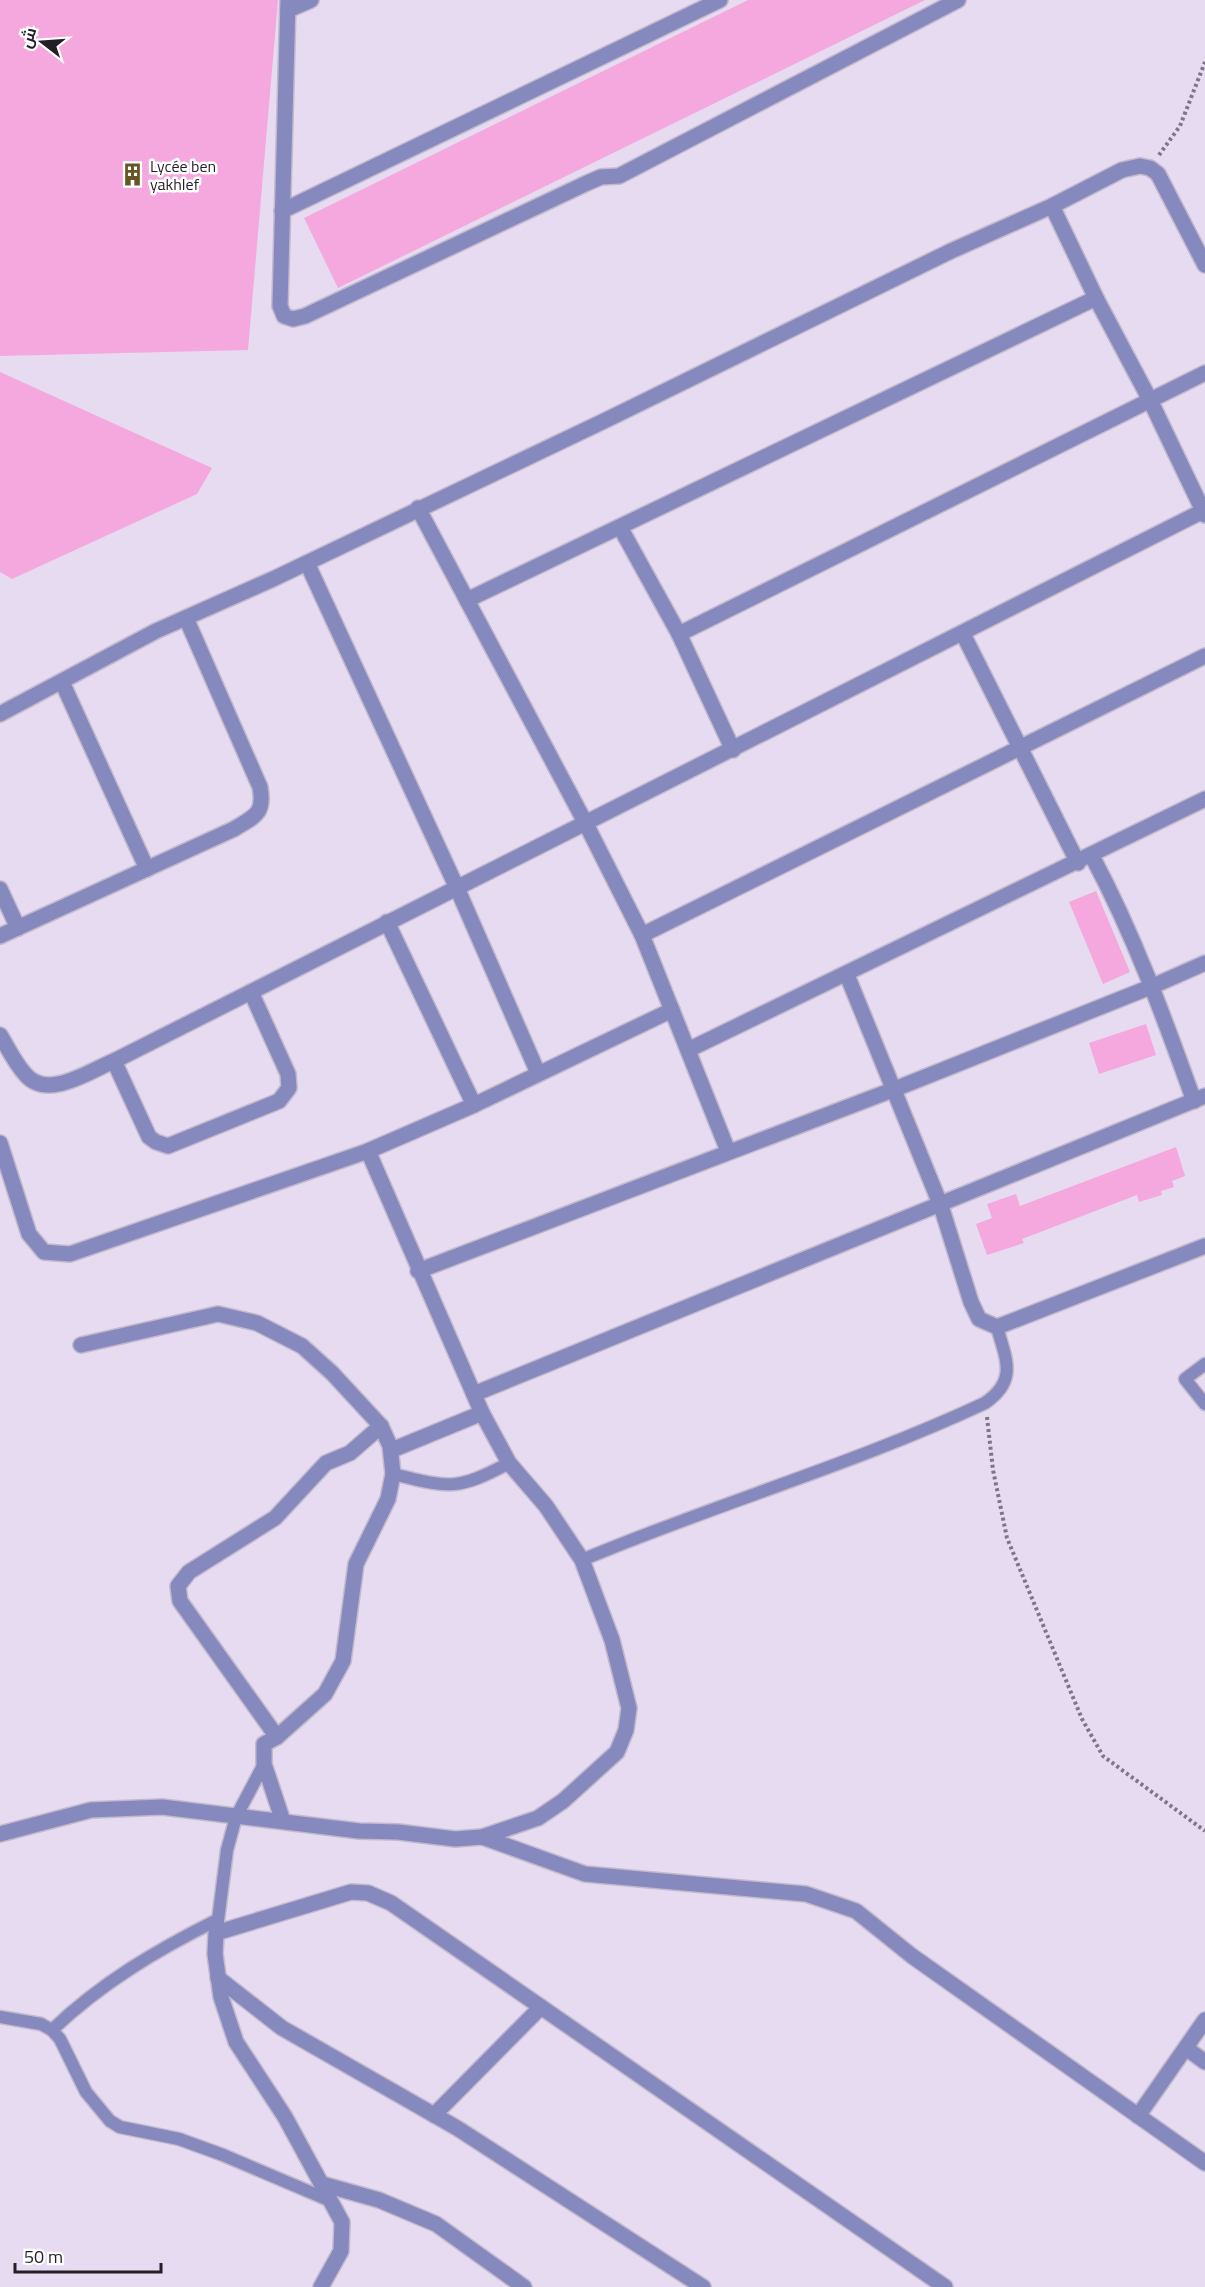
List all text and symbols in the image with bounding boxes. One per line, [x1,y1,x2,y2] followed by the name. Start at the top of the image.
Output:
[12,12,72,72] north arrow
[13,24,42,51] text: ش
[150,154,216,196] place label: Lycée ben yakhlef
[119,162,145,188] building icon: Lycée ben yakhlef
[15,2236,160,2274] scale bar
[24,2243,63,2270] text: 50 m

